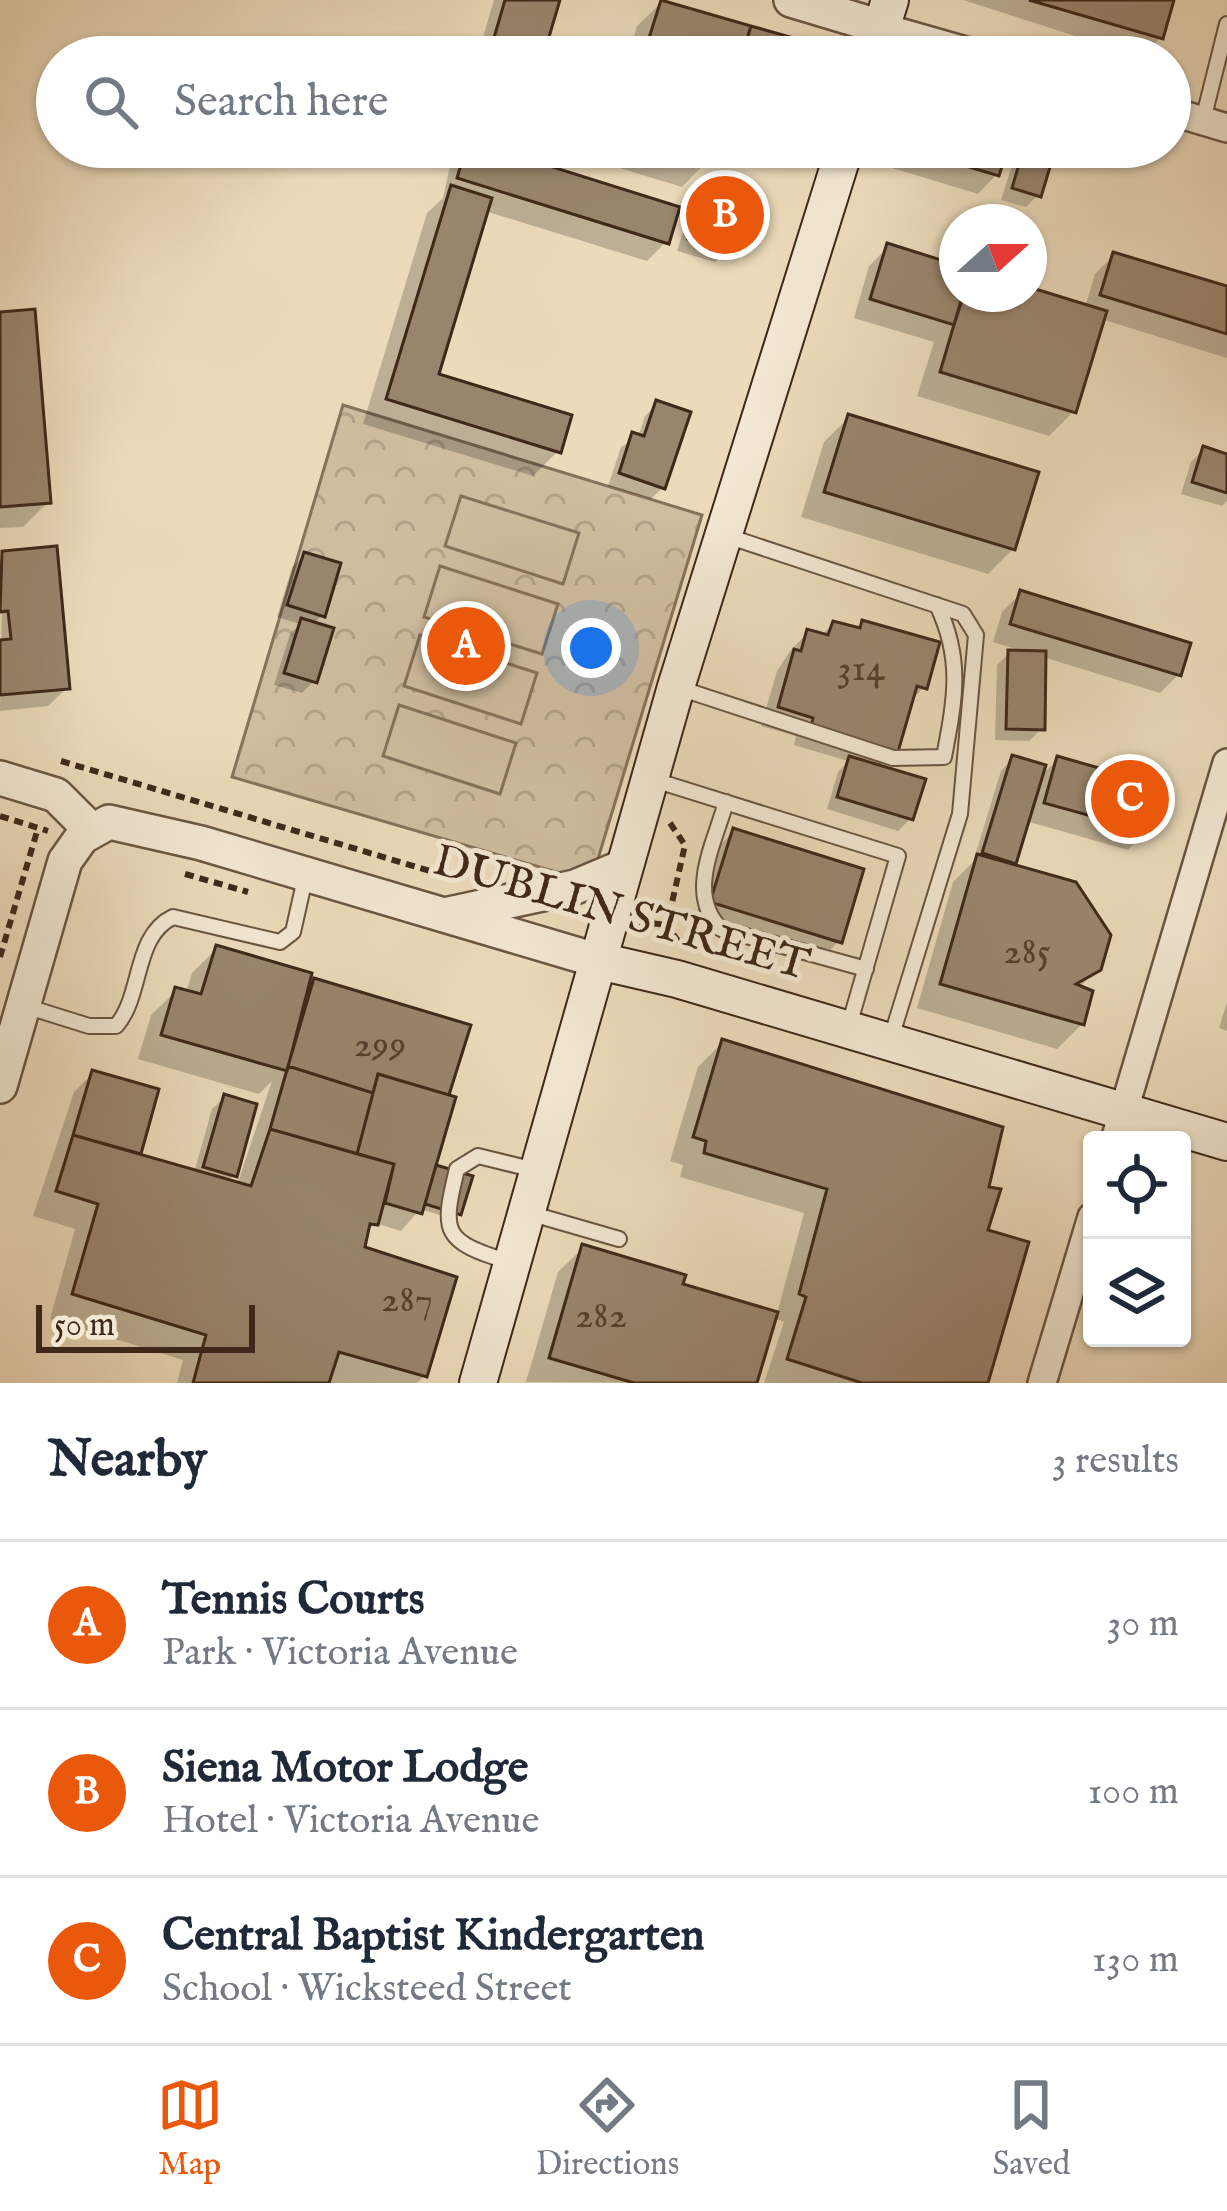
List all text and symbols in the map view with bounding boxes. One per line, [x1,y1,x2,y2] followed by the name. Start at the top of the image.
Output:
[36,36,1191,168] search box
[78,69,144,135] icon: search
[174,74,388,131] text: Search here
[686,170,764,260] pin: B
[939,204,1047,312] north arrow
[427,601,505,691] pin: A
[561,618,621,678] your location
[837,645,885,694] house number: 314
[1091,754,1169,844] pin: C
[426,833,816,995] street label: DUBLIN STREET
[1003,928,1051,977] house number: 285
[354,1021,406,1070] house number: 299
[1083,1131,1191,1347] map controls
[1083,1131,1191,1239] button: locate
[1083,1239,1191,1347] button: layers
[381,1276,433,1325] house number: 287
[575,1292,627,1341] house number: 282
[36,1299,255,1352] scale bar
[54,1305,115,1347] text: 50 m
[48,1429,207,1494] text: Nearby
[1052,1437,1179,1486] text: 3 results
[162,1572,425,1629] text: Tennis Courts
[74,1600,100,1649] text: A
[1107,1600,1179,1649] text: 30 m
[162,1629,518,1678] text: Park · Victoria Avenue
[162,1740,528,1797] text: Siena Motor Lodge
[74,1768,100,1817] text: B
[1088,1768,1179,1817] text: 100 m
[162,1797,540,1846] text: Hotel · Victoria Avenue
[162,1908,705,1965] text: Central Baptist Kindergarten
[73,1936,101,1985] text: C
[1092,1936,1179,1985] text: 130 m
[162,1965,572,2014] text: School · Wicksteed Street
[157,2072,223,2186] tab: Map
[536,2072,679,2186] tab: Directions
[992,2072,1070,2186] tab: Saved

